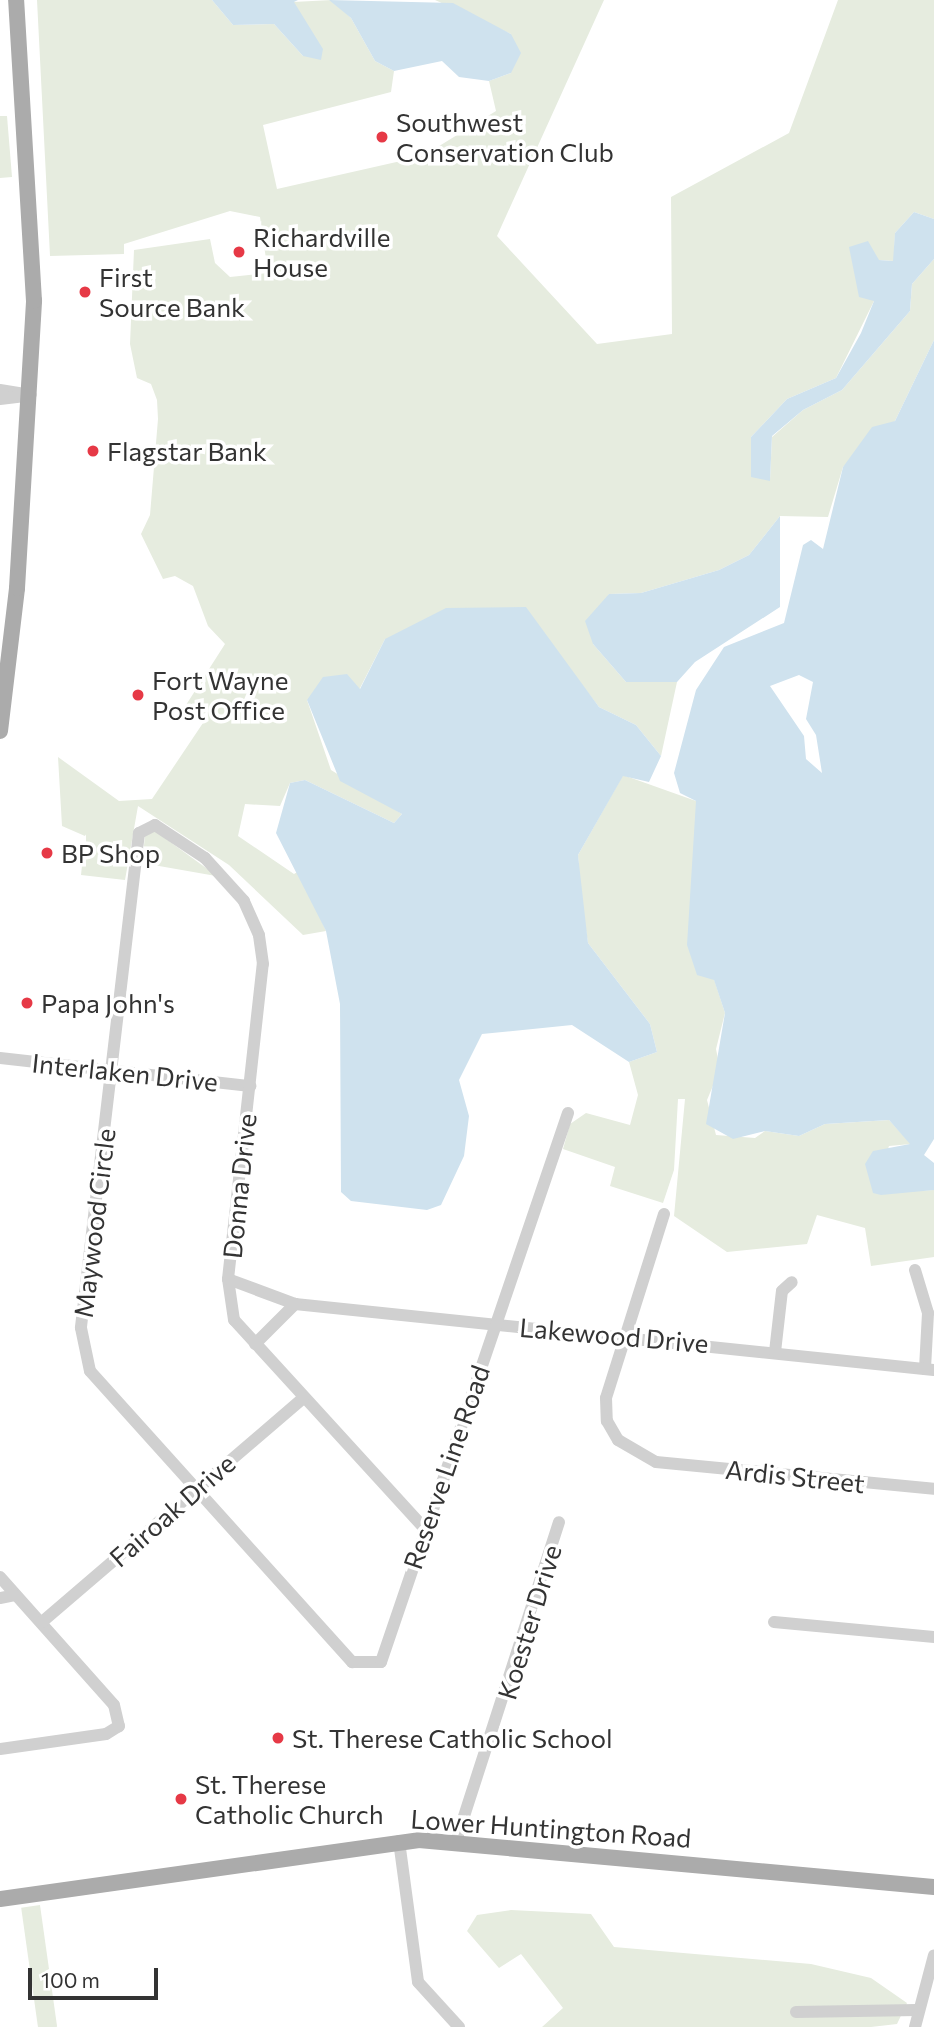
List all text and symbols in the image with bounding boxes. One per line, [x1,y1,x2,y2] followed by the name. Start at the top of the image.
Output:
[396,106,614,168] place label: Southwest Conservation Club
[374,129,390,145] marker: Southwest Conservation Club
[253,221,390,282] place label: Richardville House
[231,244,247,260] marker: Richardville House
[99,261,245,322] place label: First Source Bank
[77,284,93,300] marker: First Source Bank
[107,435,267,467] place label: Flagstar Bank
[85,443,101,459] marker: Flagstar Bank
[152,664,288,726] place label: Fort Wayne Post Office
[130,687,146,703] marker: Fort Wayne Post Office
[61,837,160,869] place label: BP Shop
[39,845,55,861] marker: BP Shop
[41,987,175,1019] place label: Papa John's
[19,995,35,1011] marker: Papa John's
[30,1047,220,1097] street label: Interlaken Drive
[216,1112,262,1260] street label: Donna Drive
[67,1127,121,1319] street label: Maywood Circle
[518,1311,710,1359] street label: Lakewood Drive
[396,1361,496,1573] street label: Reserve Line Road
[103,1447,241,1573] street label: Fairoak Drive
[724,1453,866,1499] street label: Ardis Street
[491,1541,567,1703] street label: Koester Drive
[292,1722,613,1754] place label: St. Therese Catholic School
[270,1730,286,1746] marker: St. Therese Catholic School
[195,1768,384,1830] place label: St. Therese Catholic Church
[173,1791,189,1807] marker: St. Therese Catholic Church
[410,1803,692,1853] street label: Lower Huntington Road
[32,1954,161,1998] scale bar
[41,1967,100,1992] text: 100 m

